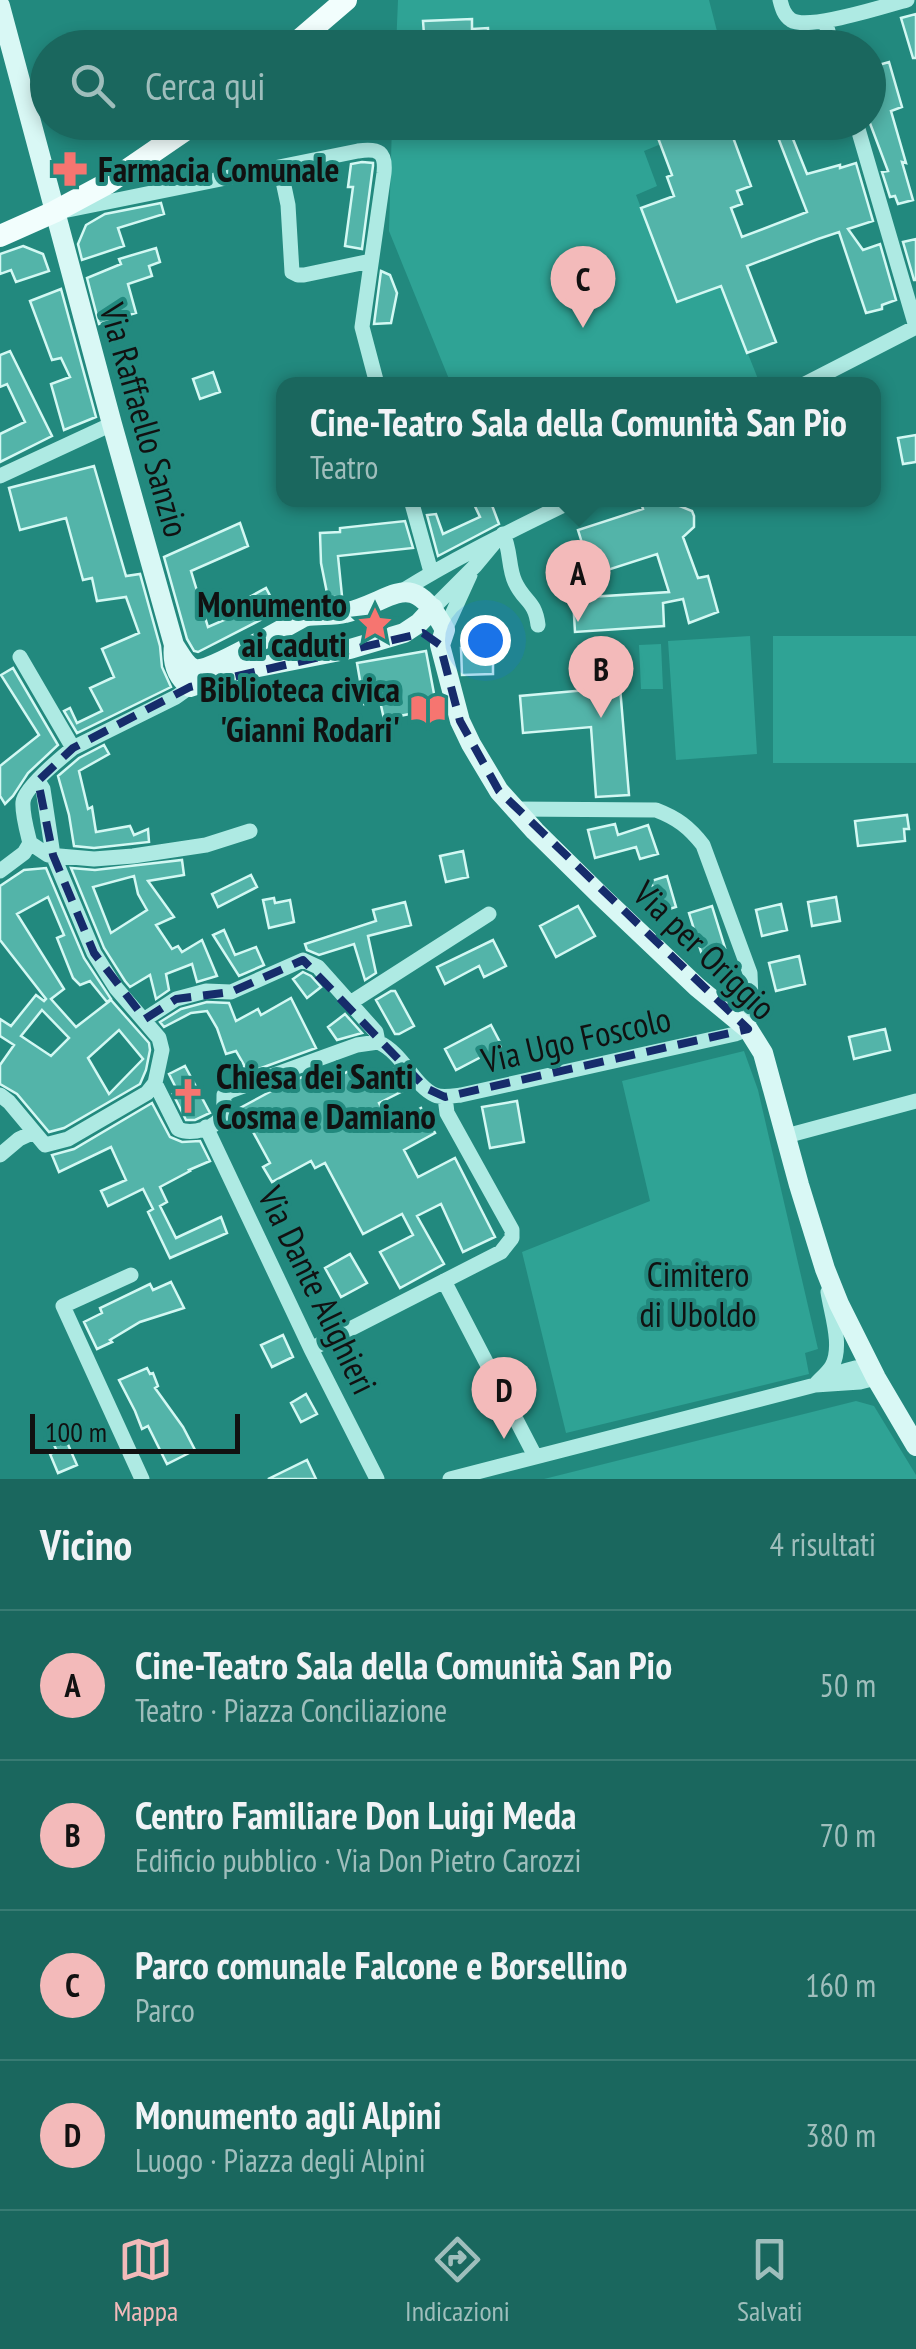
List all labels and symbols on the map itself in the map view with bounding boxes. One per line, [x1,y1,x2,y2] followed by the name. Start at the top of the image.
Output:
[98,146,339,192] place label: Farmacia Comunale
[51,150,89,188] pharmacy icon: Farmacia Comunale
[550,245,616,328] pin: C
[89,297,200,542] street label: Via Raffaello Sanzio
[546,540,610,622] pin: A
[197,581,347,667] place label: Monumento ai caduti
[356,605,394,643] place icon: Monumento ai caduti
[460,615,511,666] your location
[568,636,634,718] pin: B
[200,666,400,752] place label: Biblioteca civica 'Gianni Rodari'
[409,690,447,728] library icon: Biblioteca civica 'Gianni Rodari'
[623,870,786,1030] street label: Via per Origgio
[476,995,675,1083] street label: Via Ugo Foscolo
[216,1053,436,1139] place label: Chiesa dei Santi Cosma e Damiano
[169,1077,207,1115] church icon: Chiesa dei Santi Cosma e Damiano
[248,1178,388,1401] street label: Via Dante Alighieri
[639,1251,757,1337] park label: Cimitero di Uboldo
[472,1356,536,1439] pin: D
[30,1409,240,1454] scale bar

